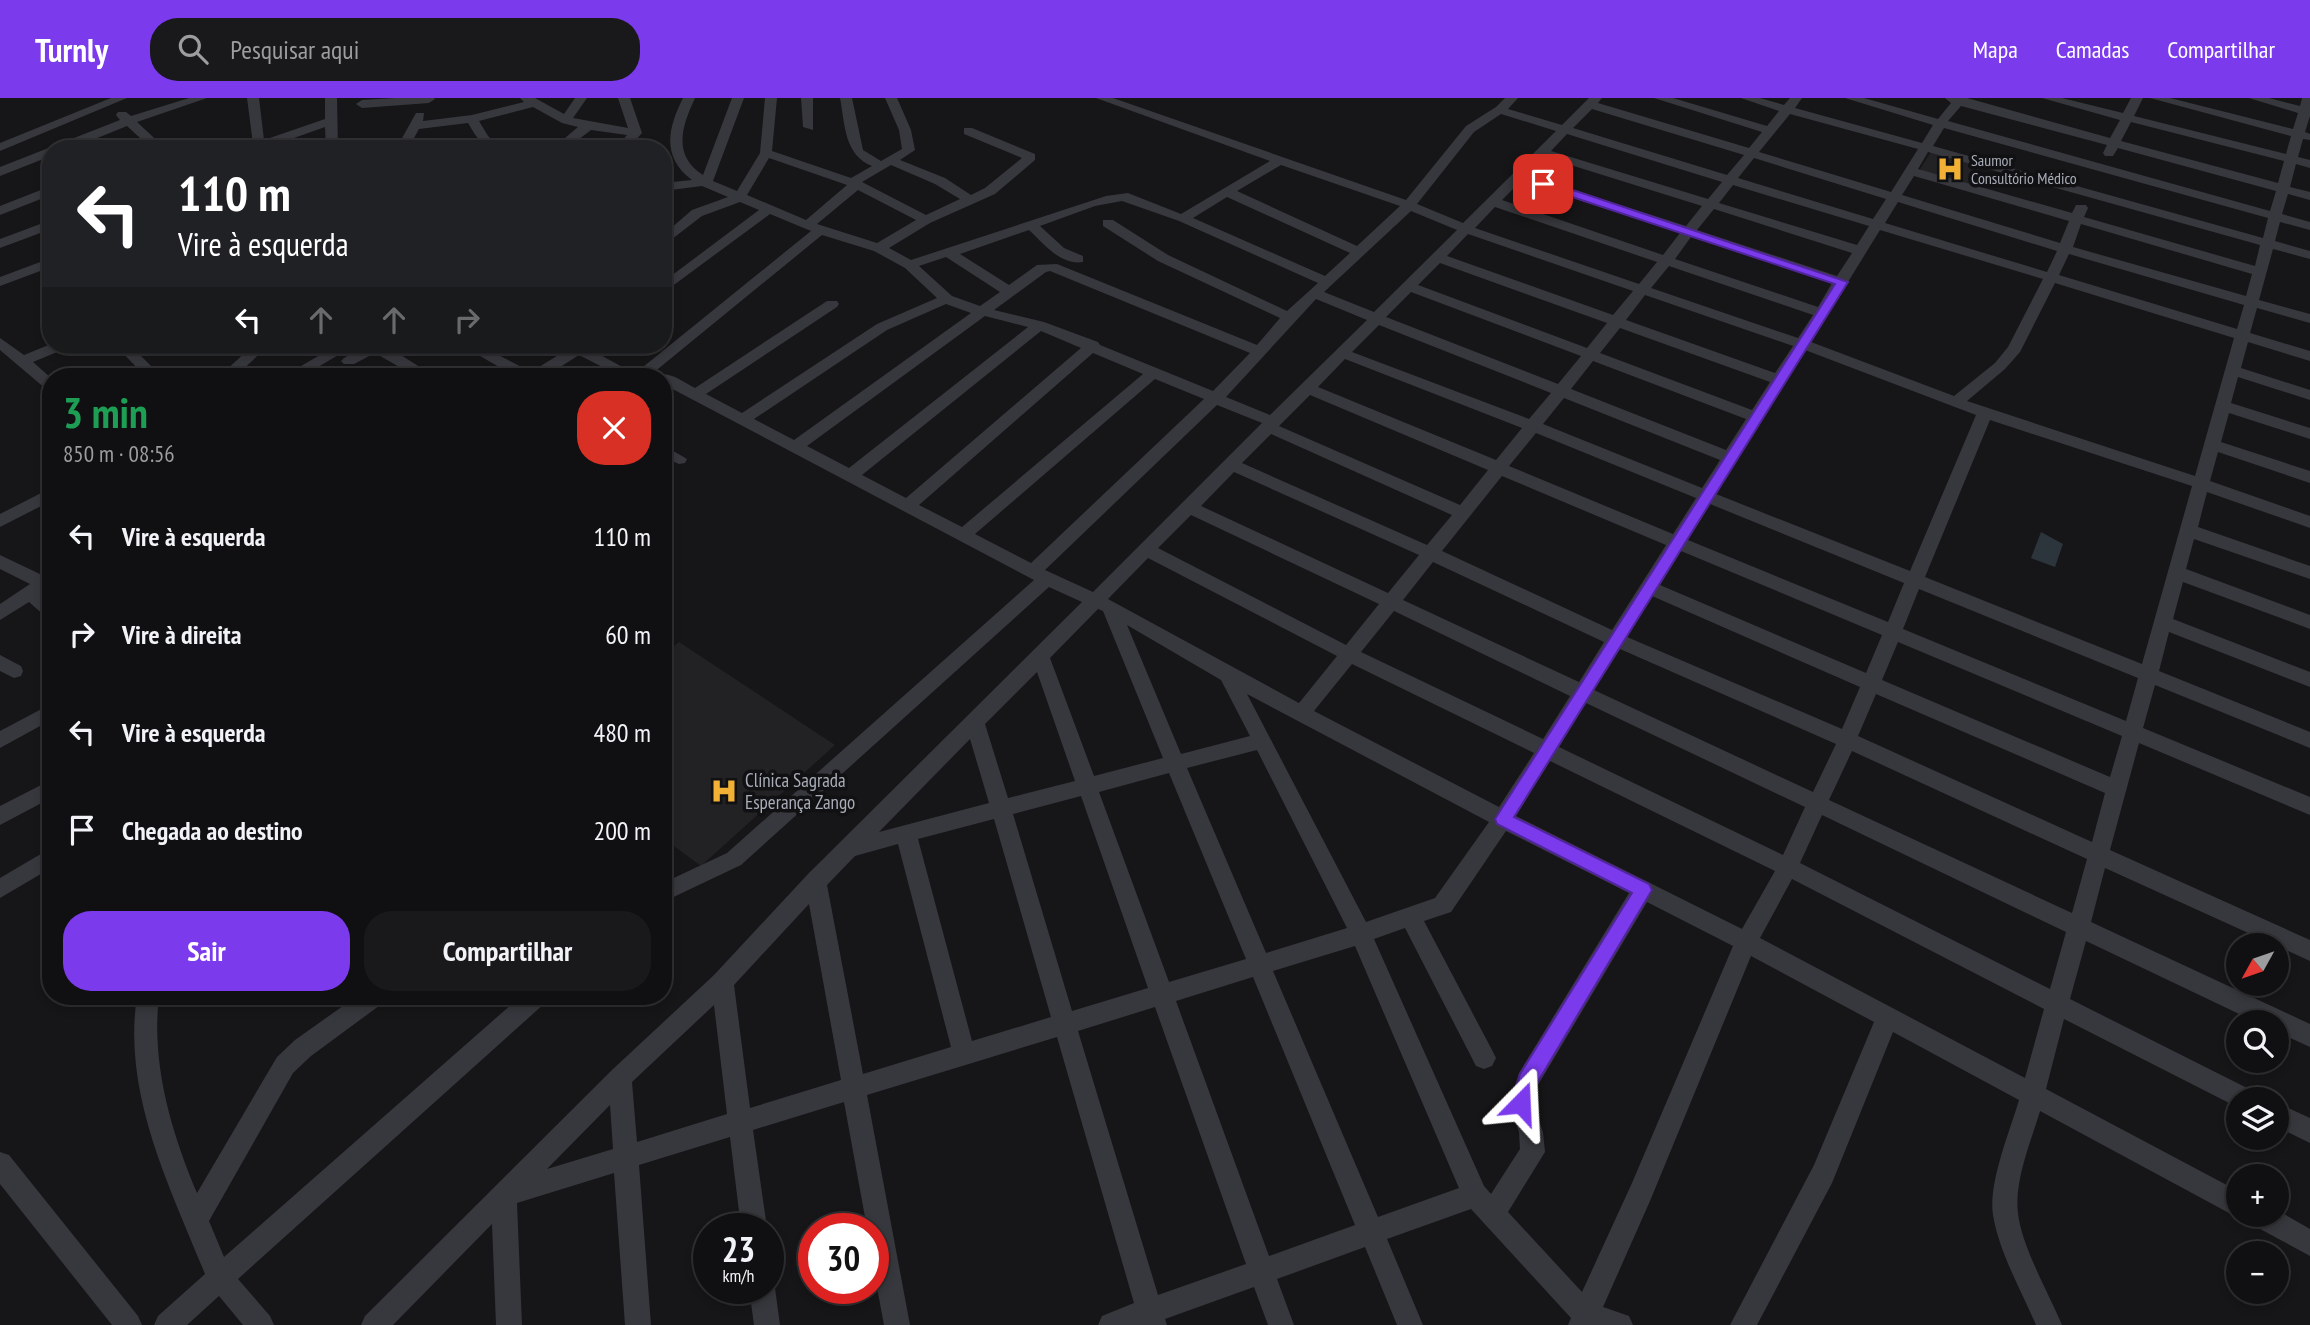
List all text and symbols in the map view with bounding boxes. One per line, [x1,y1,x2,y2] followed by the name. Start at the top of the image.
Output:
[150,18,640,81] search box
[35,28,108,71] text: Turnly
[174,30,212,68] icon: search
[230,33,359,66] text: Pesquisar aqui
[1973,34,2018,65] text: Mapa
[2056,34,2129,65] text: Camadas
[2167,34,2275,65] text: Compartilhar
[1971,150,2077,188] place label: Saumor Consultório Médico
[1513,154,1573,214] pin
[1935,154,1965,184] hospital icon: Saumor Consultório Médico
[178,161,291,225] text: 110 m
[1524,165,1562,203] icon: arrive
[63,168,154,259] icon: left
[178,223,349,265] text: Vire à esquerda
[229,301,267,339] icon: left
[302,301,340,339] icon: ahead
[375,301,413,339] icon: ahead
[448,301,486,339] icon: right
[63,385,148,440] text: 3 min
[577,391,651,465] button: close
[63,439,175,468] text: 850 m · 08:56
[63,517,101,555] icon: left
[122,520,265,553] text: Vire à esquerda
[593,520,651,553] text: 110 m
[63,615,101,653] icon: right
[122,618,241,651] text: Vire à direita
[605,618,651,651] text: 60 m
[63,713,101,751] icon: left
[122,716,265,749] text: Vire à esquerda
[593,716,651,749] text: 480 m
[745,768,855,814] place label: Clínica Sagrada Esperança Zango
[709,776,739,806] hospital icon: Clínica Sagrada Esperança Zango
[63,811,101,849] icon: arrive
[122,814,303,847] text: Chegada ao destino
[593,814,651,847] text: 200 m
[63,911,350,991] button: Sair
[364,911,651,991] button: Compartilhar
[2226,933,2289,996] north arrow
[2226,933,2289,1304] map controls
[2226,1010,2289,1073] button: search
[1484,1066,1558,1140] position arrow
[2226,1087,2289,1150] button: layers
[2226,1164,2289,1227] button: +
[798,1213,889,1304] speed limit sign: 30
[722,1226,755,1272] text: 23
[2226,1241,2289,1304] button: −
[723,1264,754,1287] text: km/h

